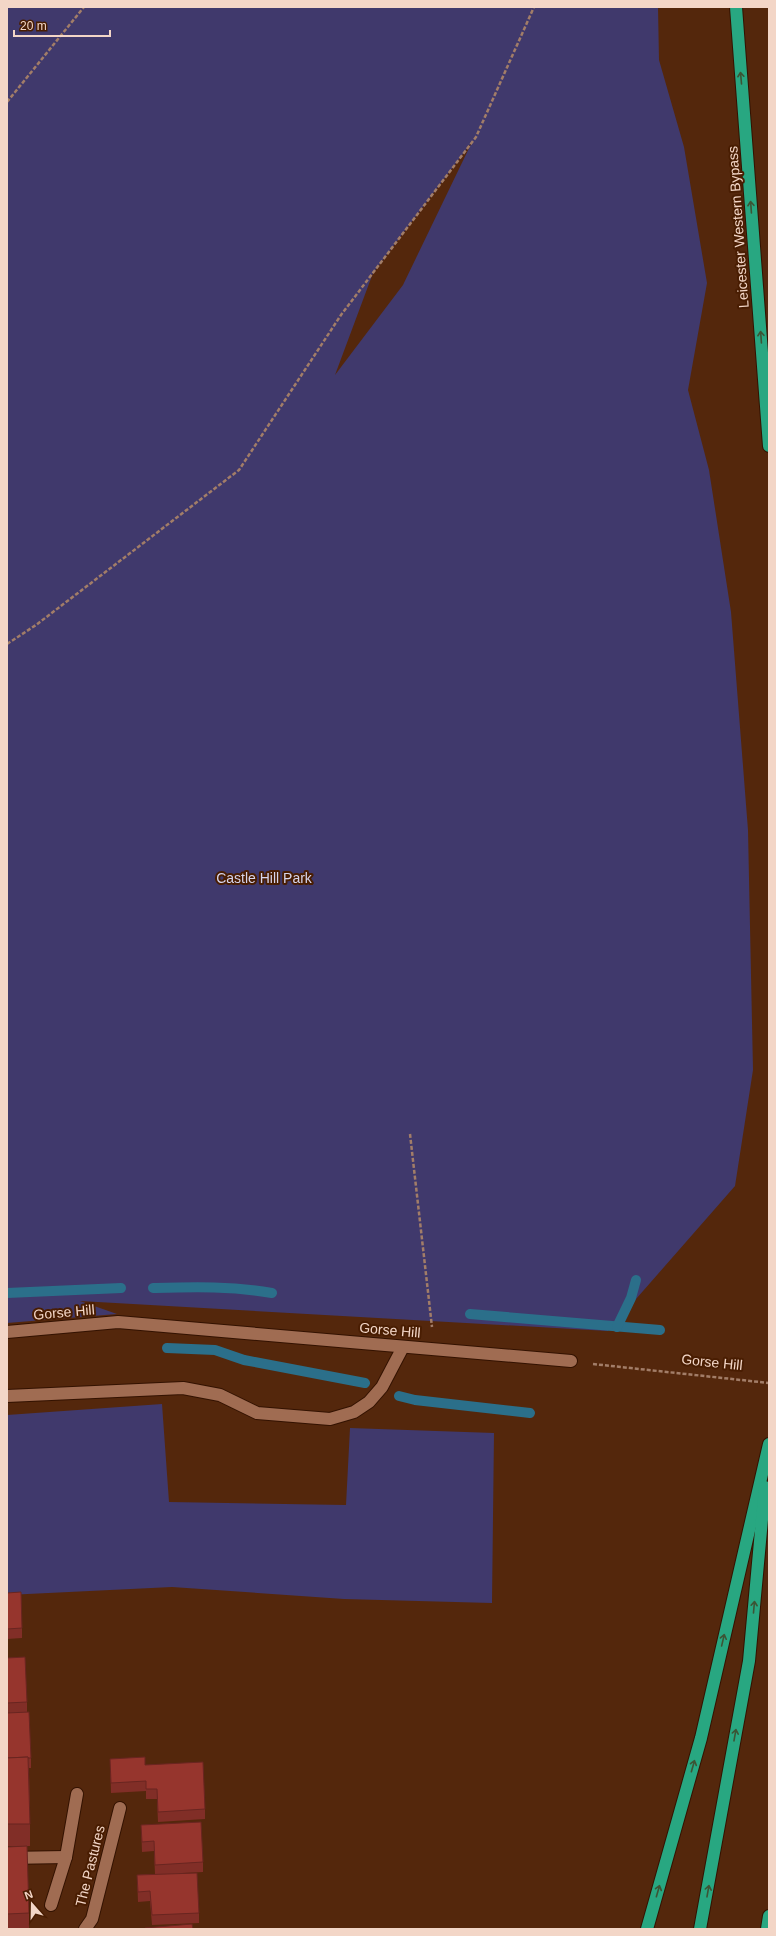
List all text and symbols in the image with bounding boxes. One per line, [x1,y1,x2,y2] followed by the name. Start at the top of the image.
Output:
[14,12,110,38] scale bar
[20,19,47,33] text: 20 m
[738,72,745,85] one-way arrow
[724,145,752,309] street label: Leicester Western Bypass
[748,201,755,214] one-way arrow
[757,331,765,344] one-way arrow
[216,870,313,886] park label: Castle Hill Park
[33,1301,95,1323] street label: Gorse Hill
[359,1319,421,1341] street label: Gorse Hill
[681,1351,743,1373] street label: Gorse Hill
[750,1601,758,1614] one-way arrow
[720,1634,728,1647] one-way arrow
[732,1729,740,1742] one-way arrow
[690,1760,697,1773] one-way arrow
[72,1824,108,1908] street label: The Pastures
[12,1884,52,1924] north arrow
[655,1885,662,1898] one-way arrow
[704,1885,712,1898] one-way arrow
[23,1888,34,1902] text: N

